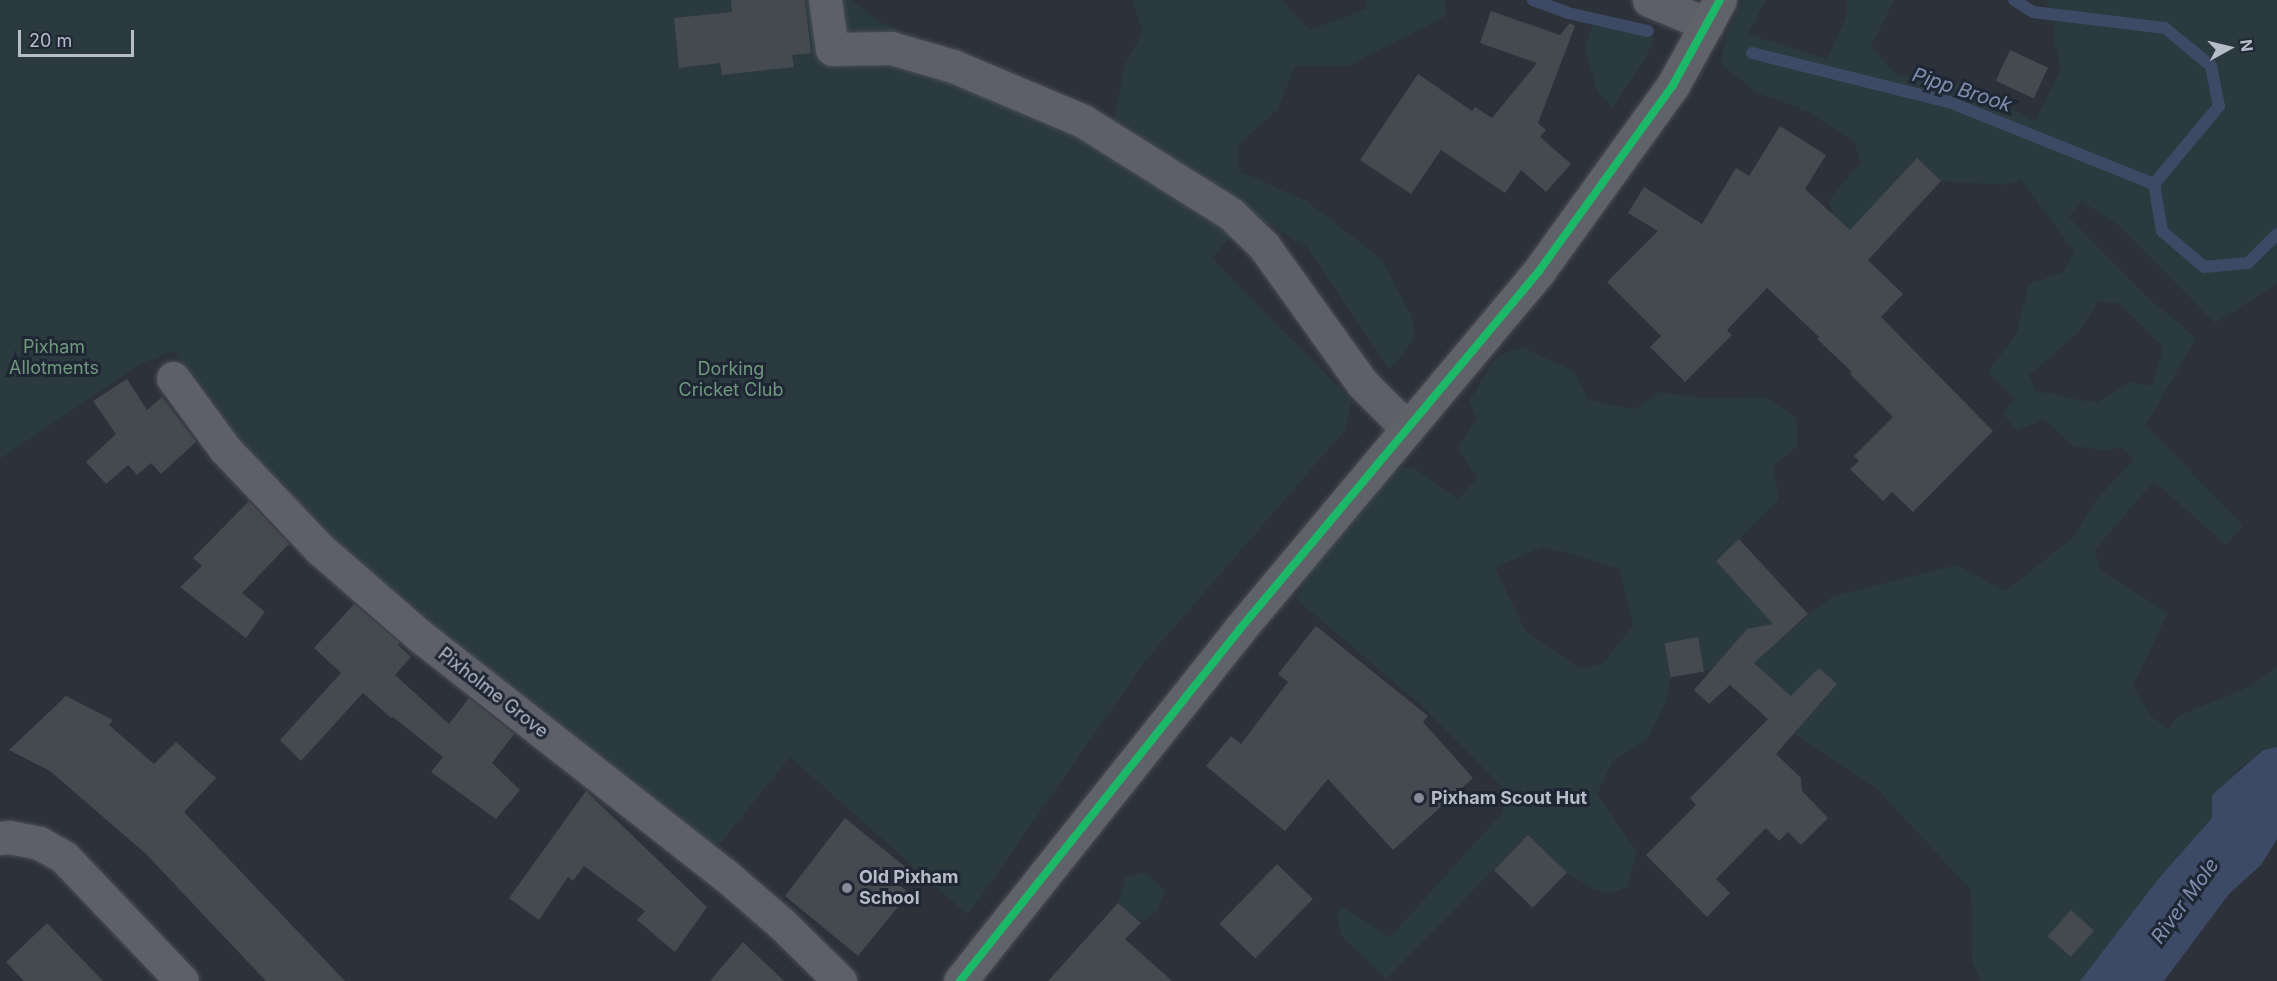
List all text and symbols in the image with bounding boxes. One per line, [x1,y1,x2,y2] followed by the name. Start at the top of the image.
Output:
[21,18,136,56] scale bar
[2199,18,2259,78] north arrow
[29,30,72,51] text: 20 m
[2236,38,2258,53] text: N
[1909,63,2015,117] water label: Pipp Brook
[9,337,99,380] park label: Pixham Allotments
[679,359,783,401] park label: Dorking Cricket Club
[434,643,552,743] street label: Pixholme Grove
[1431,787,1587,809] place label: Pixham Scout Hut
[1412,791,1426,805] marker: Pixham Scout Hut
[2146,854,2224,948] water label: River Mole
[859,867,958,910] place label: Old Pixham School
[840,881,854,895] marker: Old Pixham School

